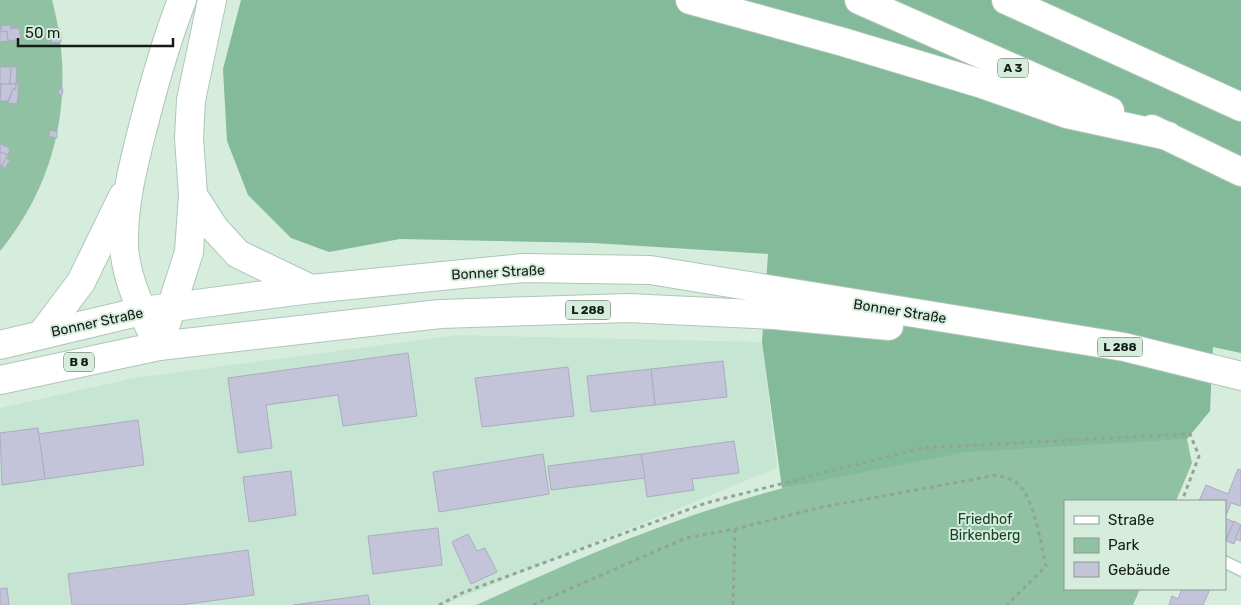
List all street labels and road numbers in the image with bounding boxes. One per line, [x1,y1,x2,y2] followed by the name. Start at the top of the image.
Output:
[998,58,1028,78] road number: A 3
[451,262,545,283] street label: Bonner Straße
[852,296,948,327] street label: Bonner Straße
[566,300,610,320] road number: L 288
[49,304,145,341] street label: Bonner Straße
[1098,338,1142,357] road number: L 288
[64,352,94,372] road number: B 8

